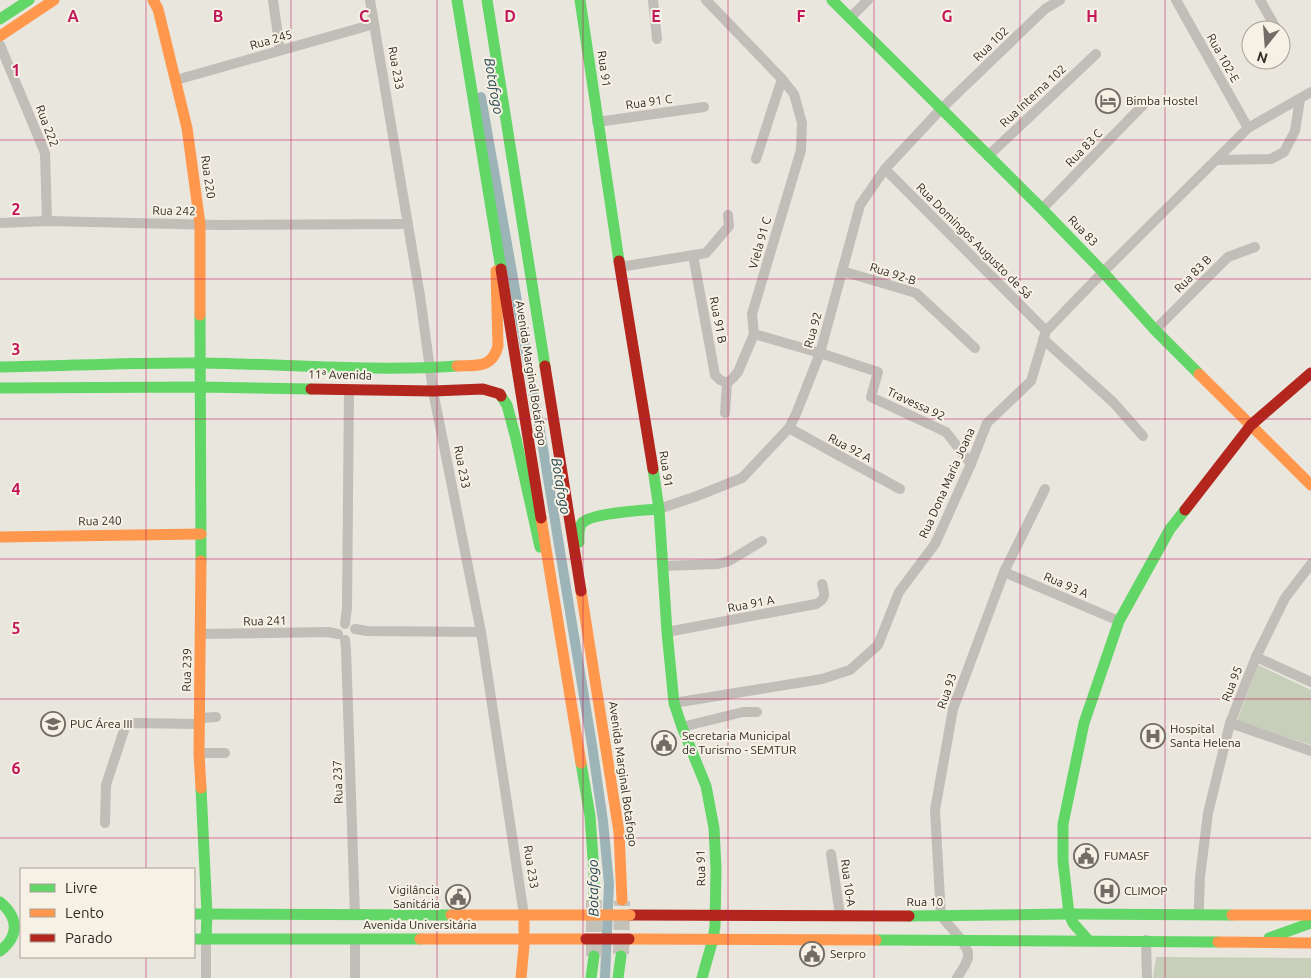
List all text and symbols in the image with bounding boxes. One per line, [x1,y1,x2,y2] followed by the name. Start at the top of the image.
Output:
[67,7,79,25] text: A
[213,7,223,25] text: B
[359,7,369,25] text: C
[504,7,516,25] text: D
[651,7,661,25] text: E
[797,7,806,25] text: F
[941,7,953,25] text: G
[1086,7,1098,25] text: H
[1241,20,1291,70] north arrow
[970,24,1011,63] street label: Rua 102
[248,27,294,52] street label: Rua 245
[1205,31,1242,85] street label: Rua 102-E
[386,45,407,90] street label: Rua 233
[1255,48,1270,67] text: N
[595,50,613,88] street label: Rua 91
[481,57,507,116] water label: Botafogo
[11,61,21,79] text: 1
[997,62,1068,129] street label: Rua Interna 102
[1095,88,1121,114] hotel icon: Bimba Hostel
[625,92,674,111] street label: Rua 91 C
[1126,94,1198,107] place label: Bimba Hostel
[34,103,61,148] street label: Rua 222
[1063,126,1105,169] street label: Rua 83 C
[199,154,218,200] street label: Rua 220
[914,180,1035,301] street label: Rua Domingos Augusto de Sá
[11,200,21,218] text: 2
[152,204,196,217] street label: Rua 242
[1066,213,1101,248] street label: Rua 83
[746,215,773,270] street label: Viela 91 C
[1171,252,1214,295] street label: Rua 83 B
[868,260,918,287] street label: Rua 92-B
[708,296,729,344] street label: Rua 91 B
[514,299,549,446] street label: Avenida Marginal Botafogo
[801,310,824,349] street label: Rua 92
[11,340,21,358] text: 3
[308,367,372,382] street label: 11ª Avenida
[885,384,947,423] street label: Travessa 92
[916,426,977,540] street label: Rua Dona Maria Joana
[826,431,874,464] street label: Rua 92 A
[452,444,473,490] street label: Rua 233
[657,450,676,488] street label: Rua 91
[548,457,574,516] water label: Botafogo
[11,480,21,498] text: 4
[78,514,122,527] street label: Rua 240
[1042,569,1091,600] street label: Rua 93 A
[726,593,776,614] street label: Rua 91 A
[243,614,287,627] street label: Rua 241
[11,619,21,637] text: 5
[180,648,193,692] street label: Rua 239
[1219,664,1244,703] street label: Rua 95
[934,671,959,710] street label: Rua 93
[607,700,640,847] street label: Avenida Marginal Botafogo
[40,711,66,737] school or university icon: PUC Área III
[70,717,133,730] place label: PUC Área III
[1170,722,1241,749] place label: Hospital Santa Helena
[1140,723,1166,749] hospital icon: Hospital Santa Helena
[682,729,797,756] place label: Secretaria Municipal de Turismo - SEMTUR
[651,730,677,756] public building icon: Secretaria Municipal de Turismo - SEMTUR
[11,759,21,777] text: 6
[330,760,345,804] street label: Rua 237
[1073,843,1099,869] public building icon: FUMASF
[522,844,541,889] street label: Rua 233
[1104,849,1150,862] place label: FUMASF
[694,850,707,887] street label: Rua 91
[839,858,858,908] street label: Rua 10-A
[584,859,601,917] water label: Botafogo
[20,868,195,958] legend
[1094,878,1120,904] hospital icon: CLIMOP
[65,879,98,896] text: Livre
[388,883,440,910] place label: Vigilância Sanitária
[445,884,471,910] public building icon: Vigilância Sanitária
[1124,884,1167,897] place label: CLIMOP
[907,895,944,908] street label: Rua 10
[65,904,104,921] text: Lento
[363,918,477,931] street label: Avenida Universitária
[65,929,112,946] text: Parado
[799,941,825,967] public building icon: Serpro
[830,947,866,960] place label: Serpro

